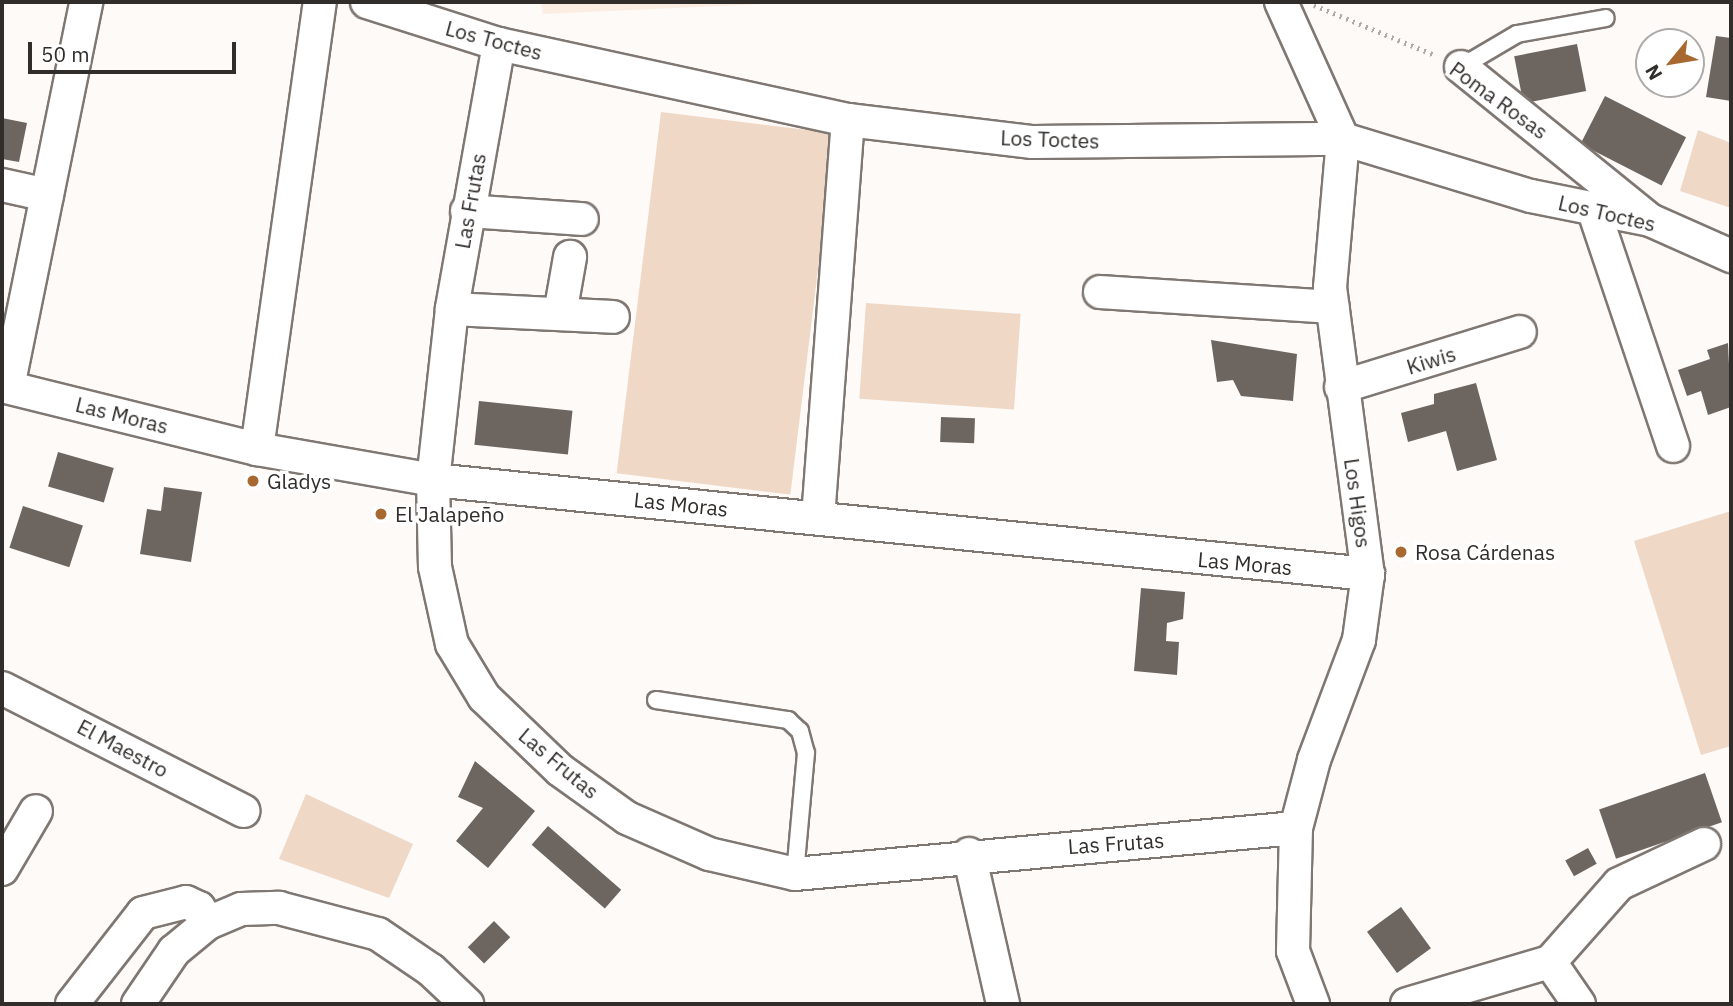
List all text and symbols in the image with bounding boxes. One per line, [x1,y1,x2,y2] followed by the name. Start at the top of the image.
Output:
[443,15,545,65] street label: Los Toctes
[32,28,240,72] scale bar
[1635,28,1705,98] north arrow
[41,40,90,68] text: 50 m
[1445,56,1553,144] street label: Poma Rosas
[1640,61,1667,84] text: N
[1000,125,1100,153] street label: Los Toctes
[449,151,491,251] street label: Las Frutas
[1556,190,1658,236] street label: Los Toctes
[1403,341,1459,379] street label: Kiwis
[73,391,171,439] street label: Las Moras
[1339,457,1377,549] street label: Los Higos
[267,468,331,494] place label: Gladys
[245,473,261,489] marker: Gladys
[633,487,729,521] street label: Las Moras
[395,501,504,527] place label: El Jalapeño
[373,506,389,522] marker: El Jalapeño
[1415,539,1555,565] place label: Rosa Cárdenas
[1393,544,1409,560] marker: Rosa Cárdenas
[1197,546,1293,580] street label: Las Moras
[73,714,173,782] street label: El Maestro
[514,722,604,804] street label: Las Frutas
[1067,827,1165,859] street label: Las Frutas

